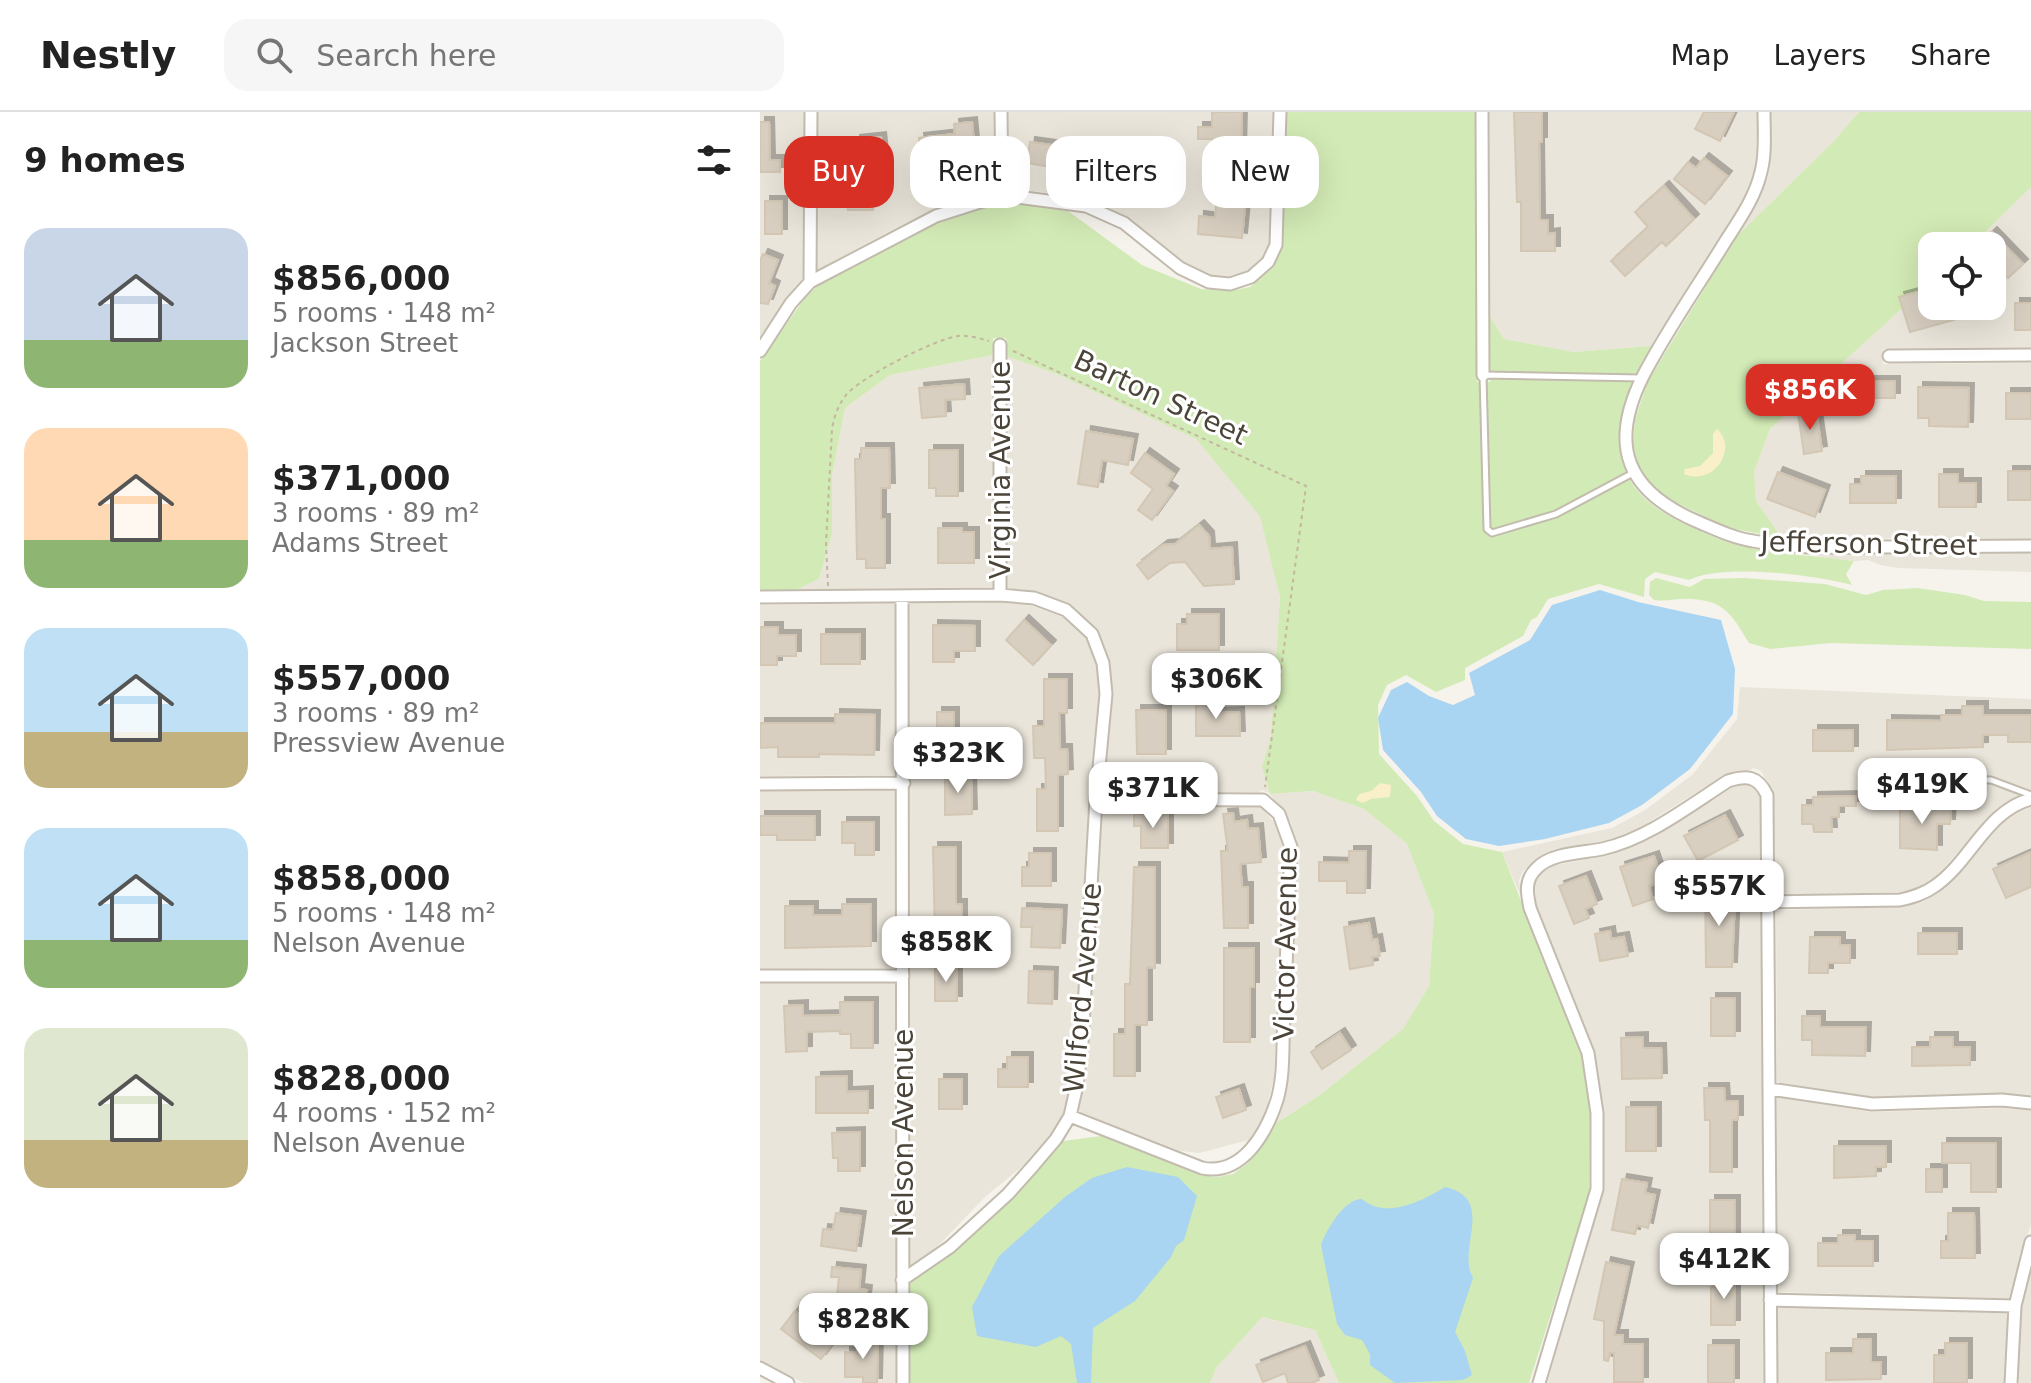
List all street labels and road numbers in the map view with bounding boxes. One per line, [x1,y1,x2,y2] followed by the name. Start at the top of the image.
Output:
[1069,343,1253,452] street label: Barton Street
[984,361,1017,579] street label: Virginia Avenue
[1758,525,1978,562] street label: Jefferson Street
[1267,847,1304,1041] street label: Victor Avenue
[1057,881,1108,1095] street label: Wilford Avenue
[887,1029,920,1237] street label: Nelson Avenue

